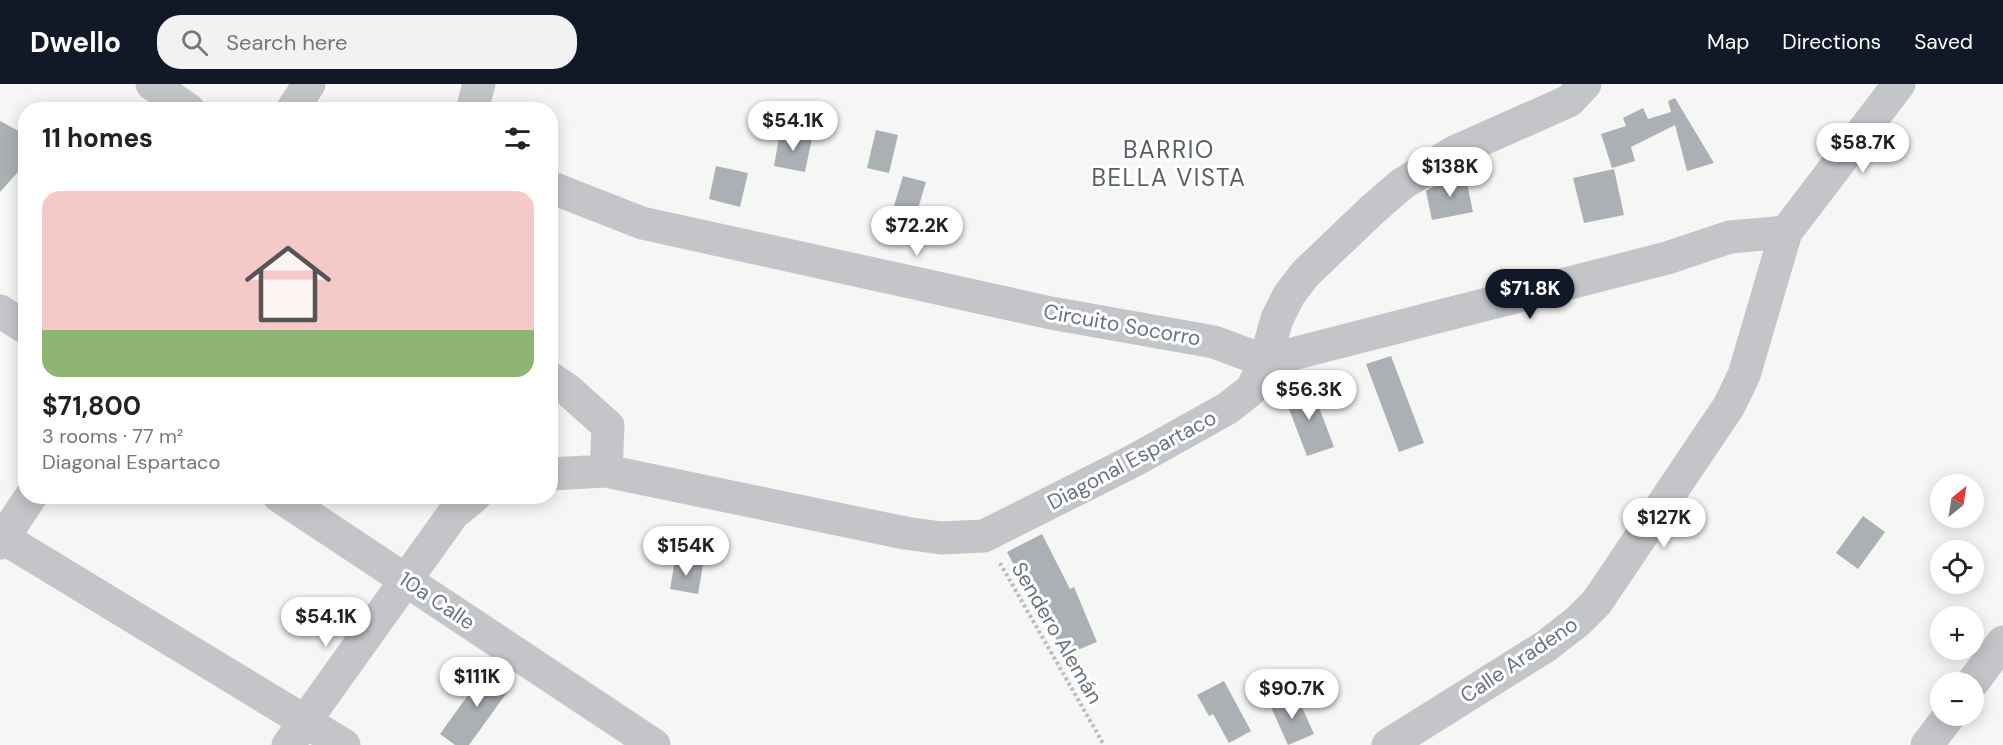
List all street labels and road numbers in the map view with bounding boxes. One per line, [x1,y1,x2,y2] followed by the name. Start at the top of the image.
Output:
[1041,297,1203,353] street label: Circuito Socorro
[1043,404,1221,516] street label: Diagonal Espartaco
[1005,557,1109,709] street label: Sendero Alemán
[394,565,480,637] street label: 10a Calle
[1455,610,1583,710] street label: Calle Aradeno

